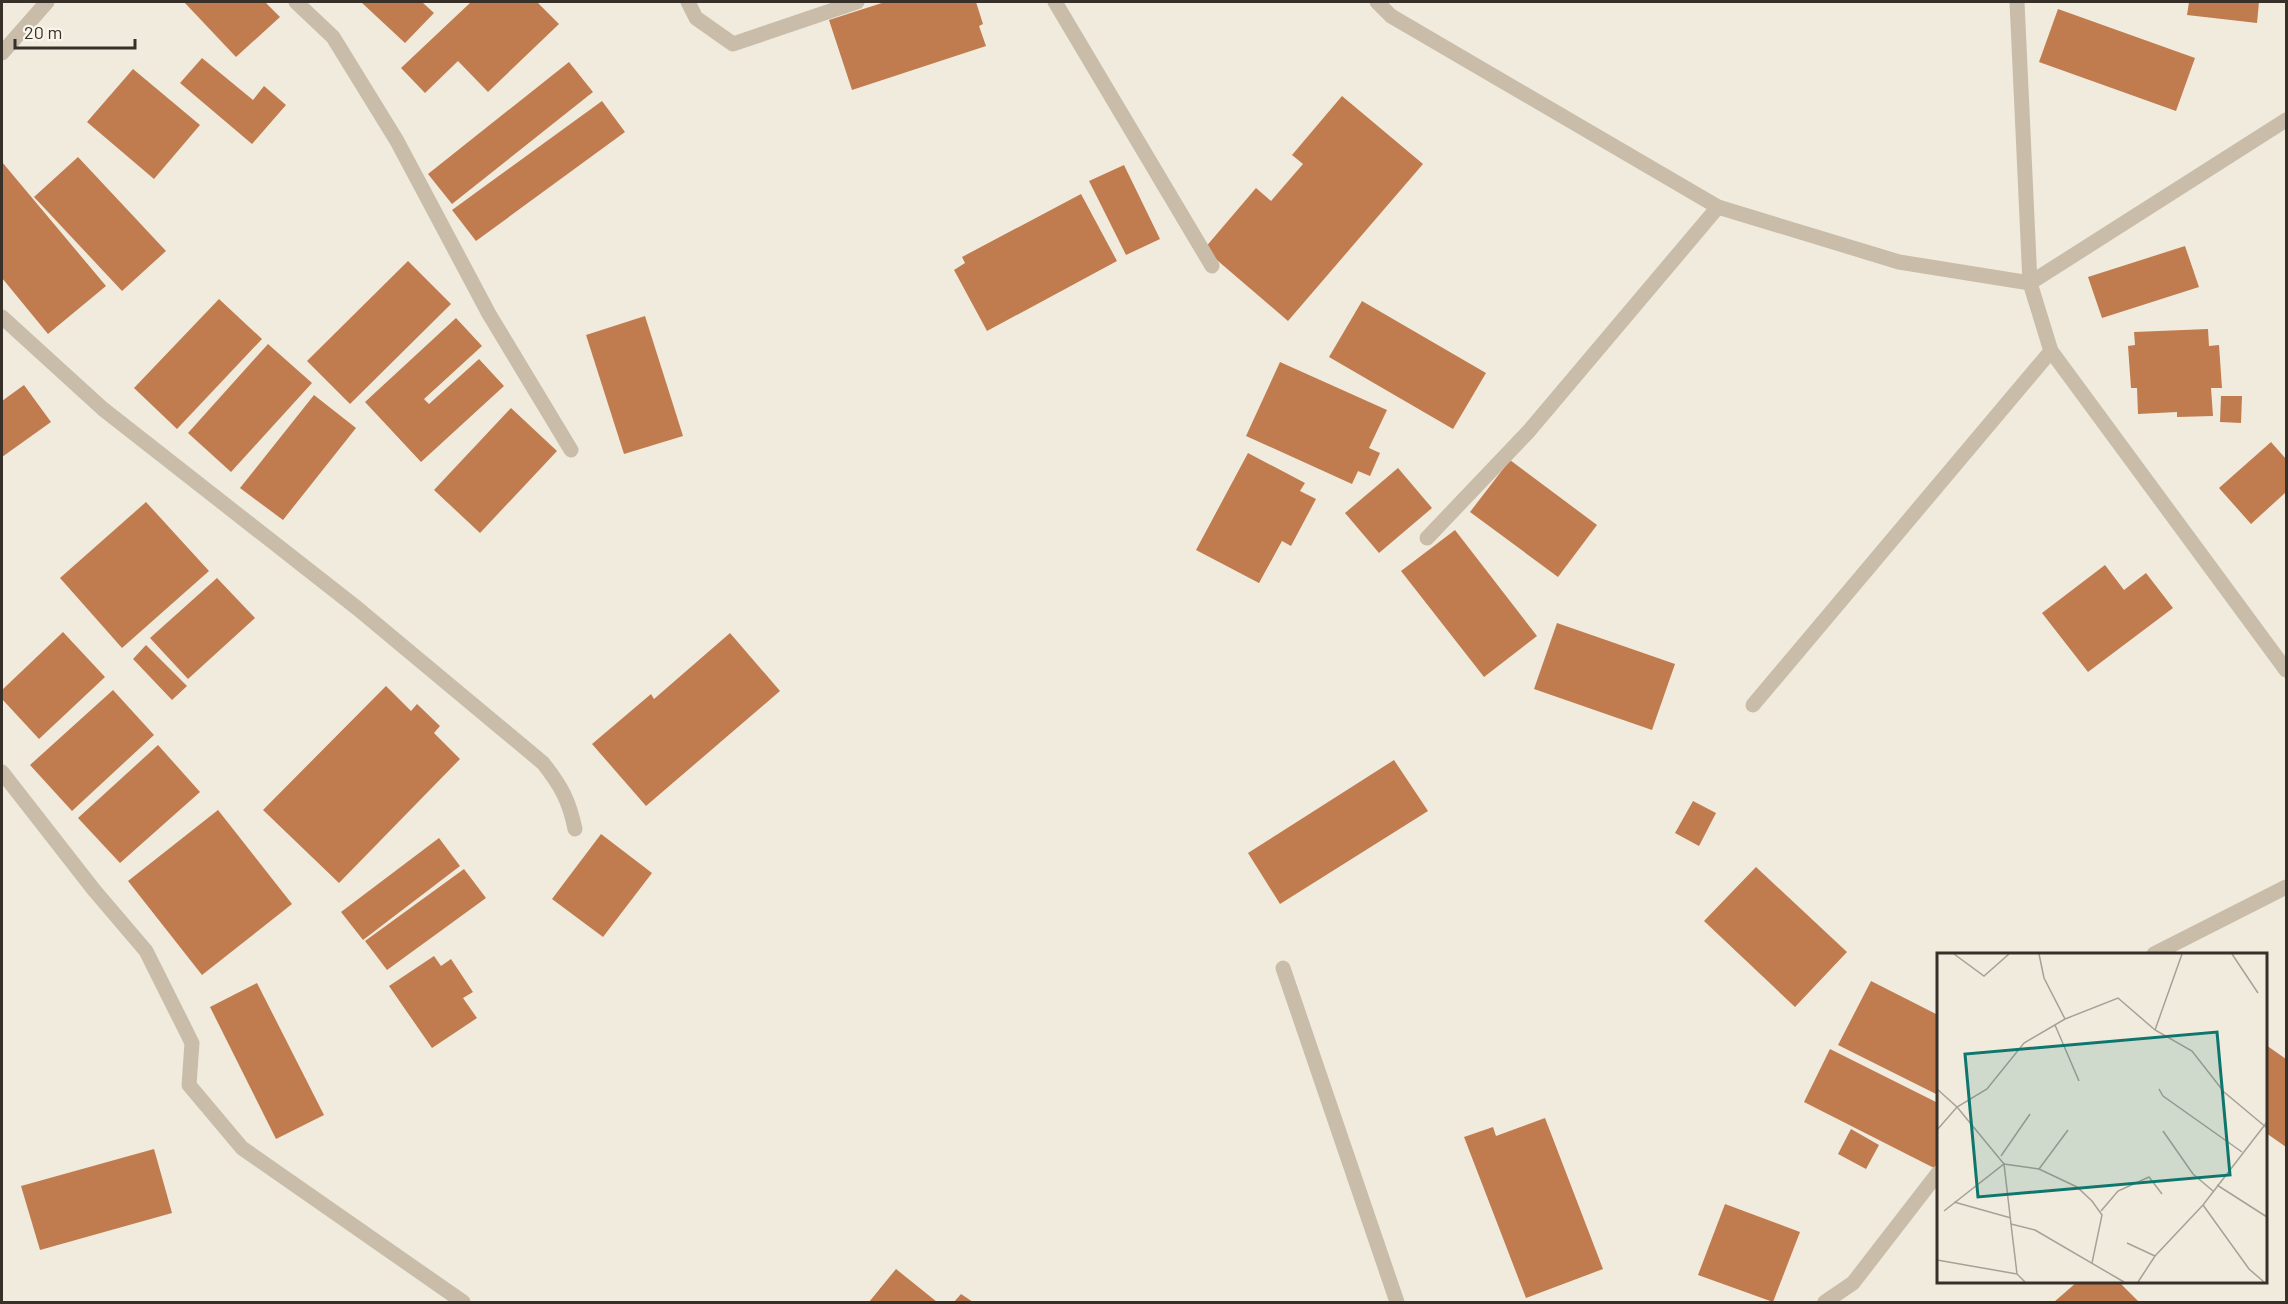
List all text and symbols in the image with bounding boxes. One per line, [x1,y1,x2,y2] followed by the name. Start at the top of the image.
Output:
[15,12,135,50] scale bar
[24,21,62,43] text: 20 m
[1937,953,2267,1283] inset map

